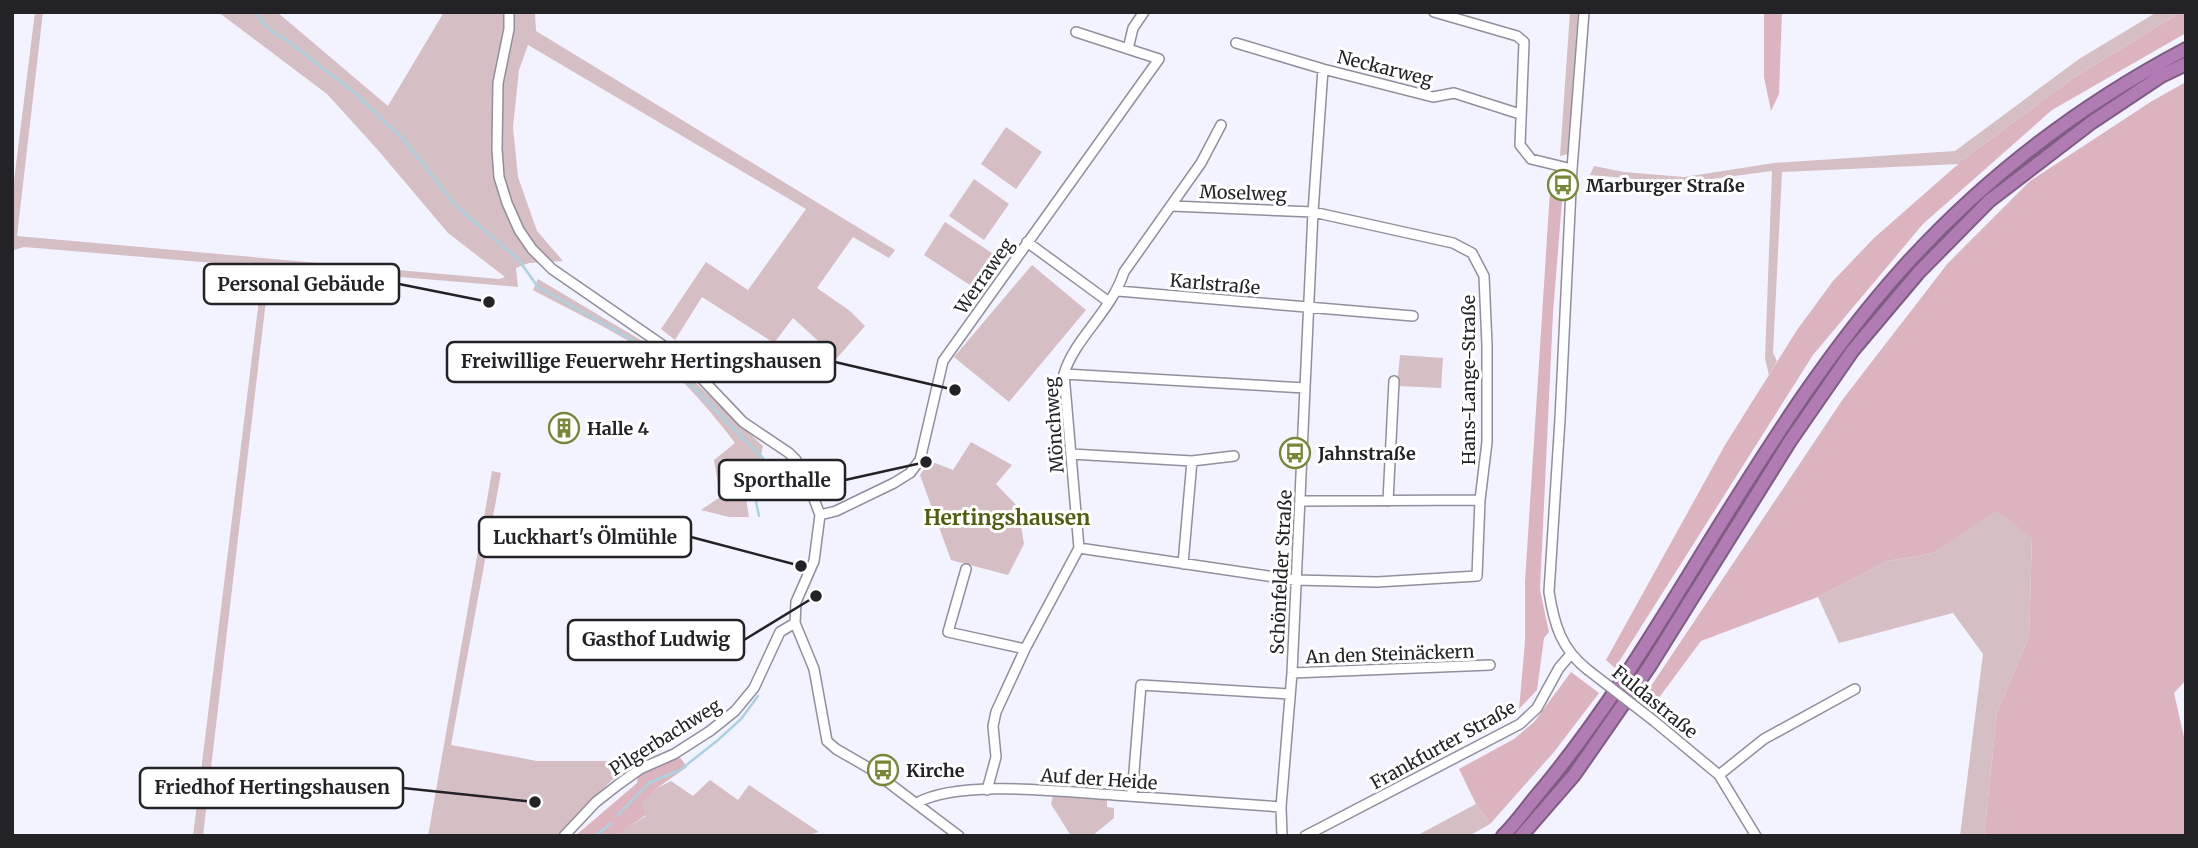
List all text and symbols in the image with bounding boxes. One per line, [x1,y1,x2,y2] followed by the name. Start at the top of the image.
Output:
[1335,45,1435,91] street label: Neckarweg
[1546,168,1580,202] bus stop icon: Marburger Straße
[1586,174,1745,197] place label: Marburger Straße
[1199,180,1287,206] street label: Moselweg
[949,233,1019,319] street label: Werraweg
[204,264,399,304] callout: Personal Gebäude
[1169,269,1261,299] street label: Karlstraße
[217,272,385,296] text: Personal Gebäude
[1457,295,1480,465] street label: Hans-Lange-Straße
[447,342,835,382] callout: Freiwillige Feuerwehr Hertingshausen
[461,349,821,373] text: Freiwillige Feuerwehr Hertingshausen
[1039,376,1069,474] street label: Mönchweg
[547,411,581,445] building icon: Halle 4
[587,417,649,440] place label: Halle 4
[1278,436,1312,470] bus stop icon: Jahnstraße
[1317,442,1416,465] place label: Jahnstraße
[719,460,845,500] callout: Sporthalle
[733,468,831,492] text: Sporthalle
[1265,489,1297,655] street label: Schönfelder Straße
[924,504,1090,531] district label: Hertingshausen
[479,517,691,557] callout: Luckhart's Ölmühle
[493,525,677,549] text: Luckhart's Ölmühle
[568,620,744,660] callout: Gasthof Ludwig
[582,627,730,651] text: Gasthof Ludwig
[1304,640,1475,668] street label: An den Steinäckern
[1608,661,1702,743] street label: Fuldastraße
[605,693,725,780] street label: Pilgerbachweg
[1366,696,1520,794] street label: Frankfurter Straße
[866,753,900,787] bus stop icon: Kirche
[906,759,965,782] place label: Kirche
[1039,763,1158,795] street label: Auf der Heide
[140,768,403,808] callout: Friedhof Hertingshausen
[154,775,390,799] text: Friedhof Hertingshausen

